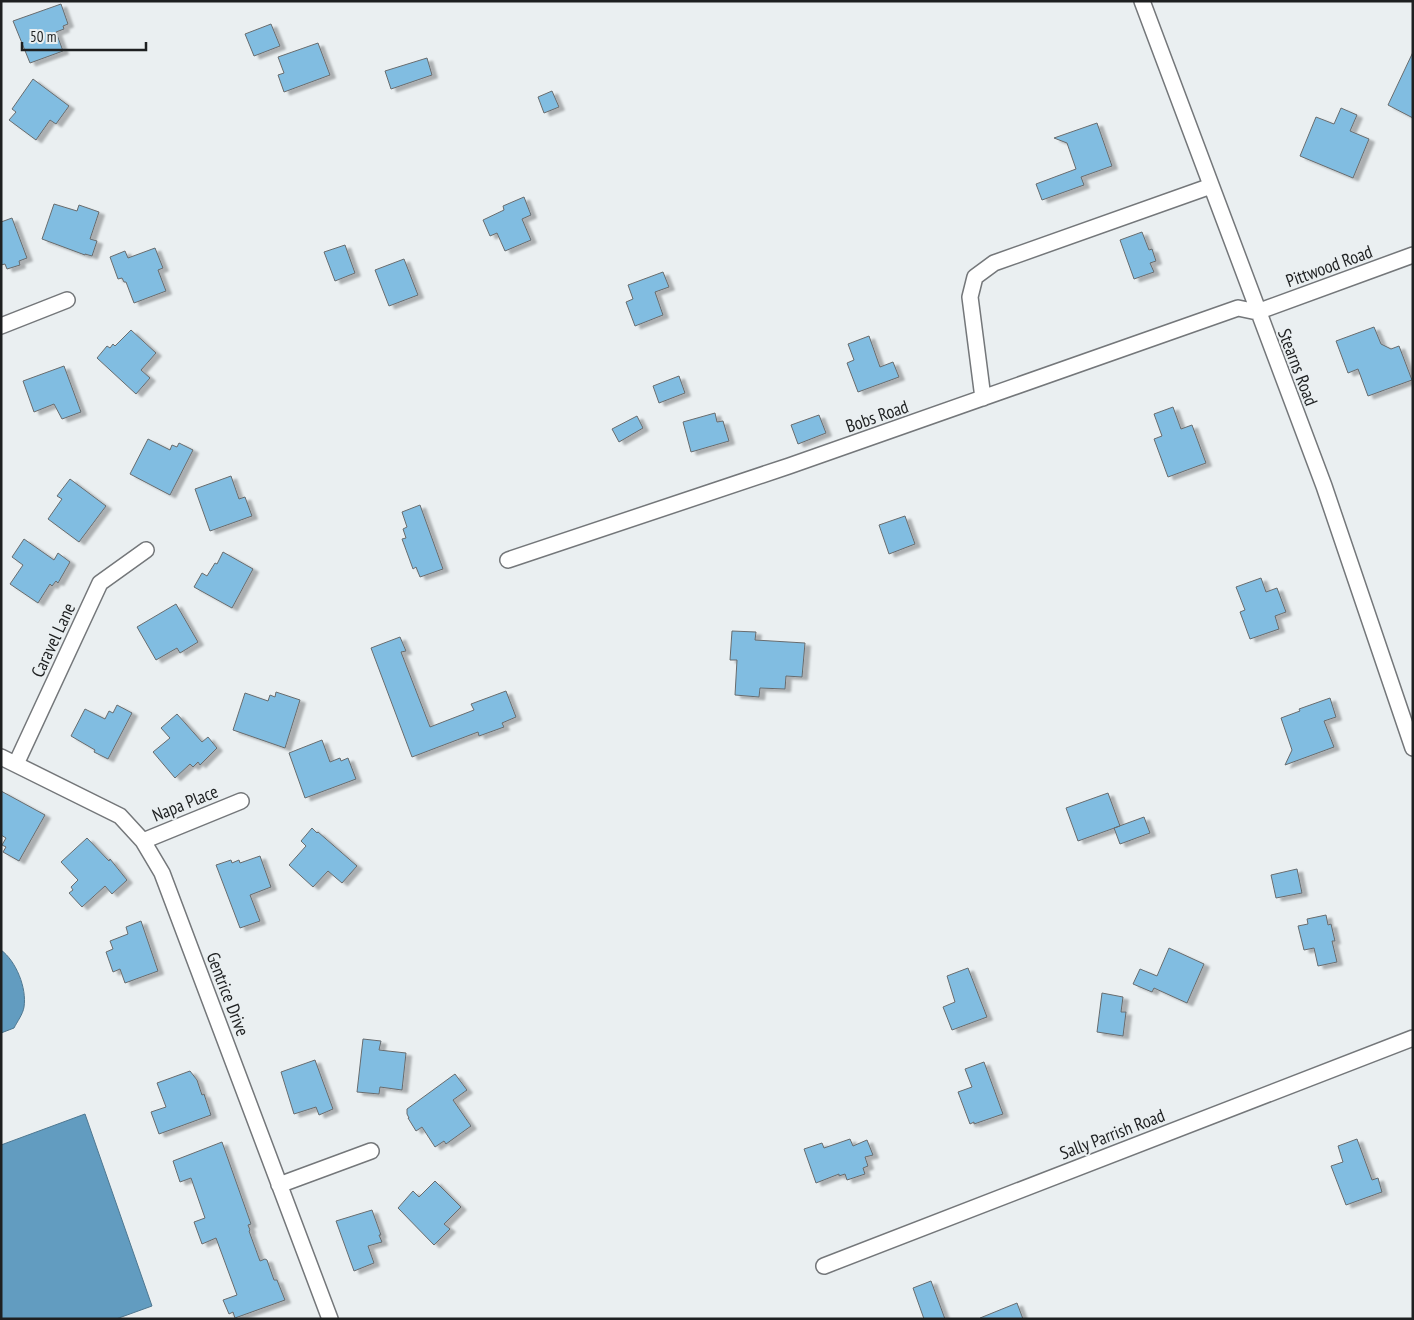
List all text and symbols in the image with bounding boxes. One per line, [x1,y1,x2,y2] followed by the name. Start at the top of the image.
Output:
[22,20,146,52] scale bar
[30,27,56,46] text: 50 m
[1283,240,1375,292] street label: Pittwood Road
[1273,325,1323,409] street label: Stearns Road
[843,395,911,437] street label: Bobs Road
[26,599,80,681] street label: Caravel Lane
[149,779,221,827] street label: Napa Place
[201,949,255,1039] street label: Gentrice Drive
[1056,1103,1168,1165] street label: Sally Parrish Road

